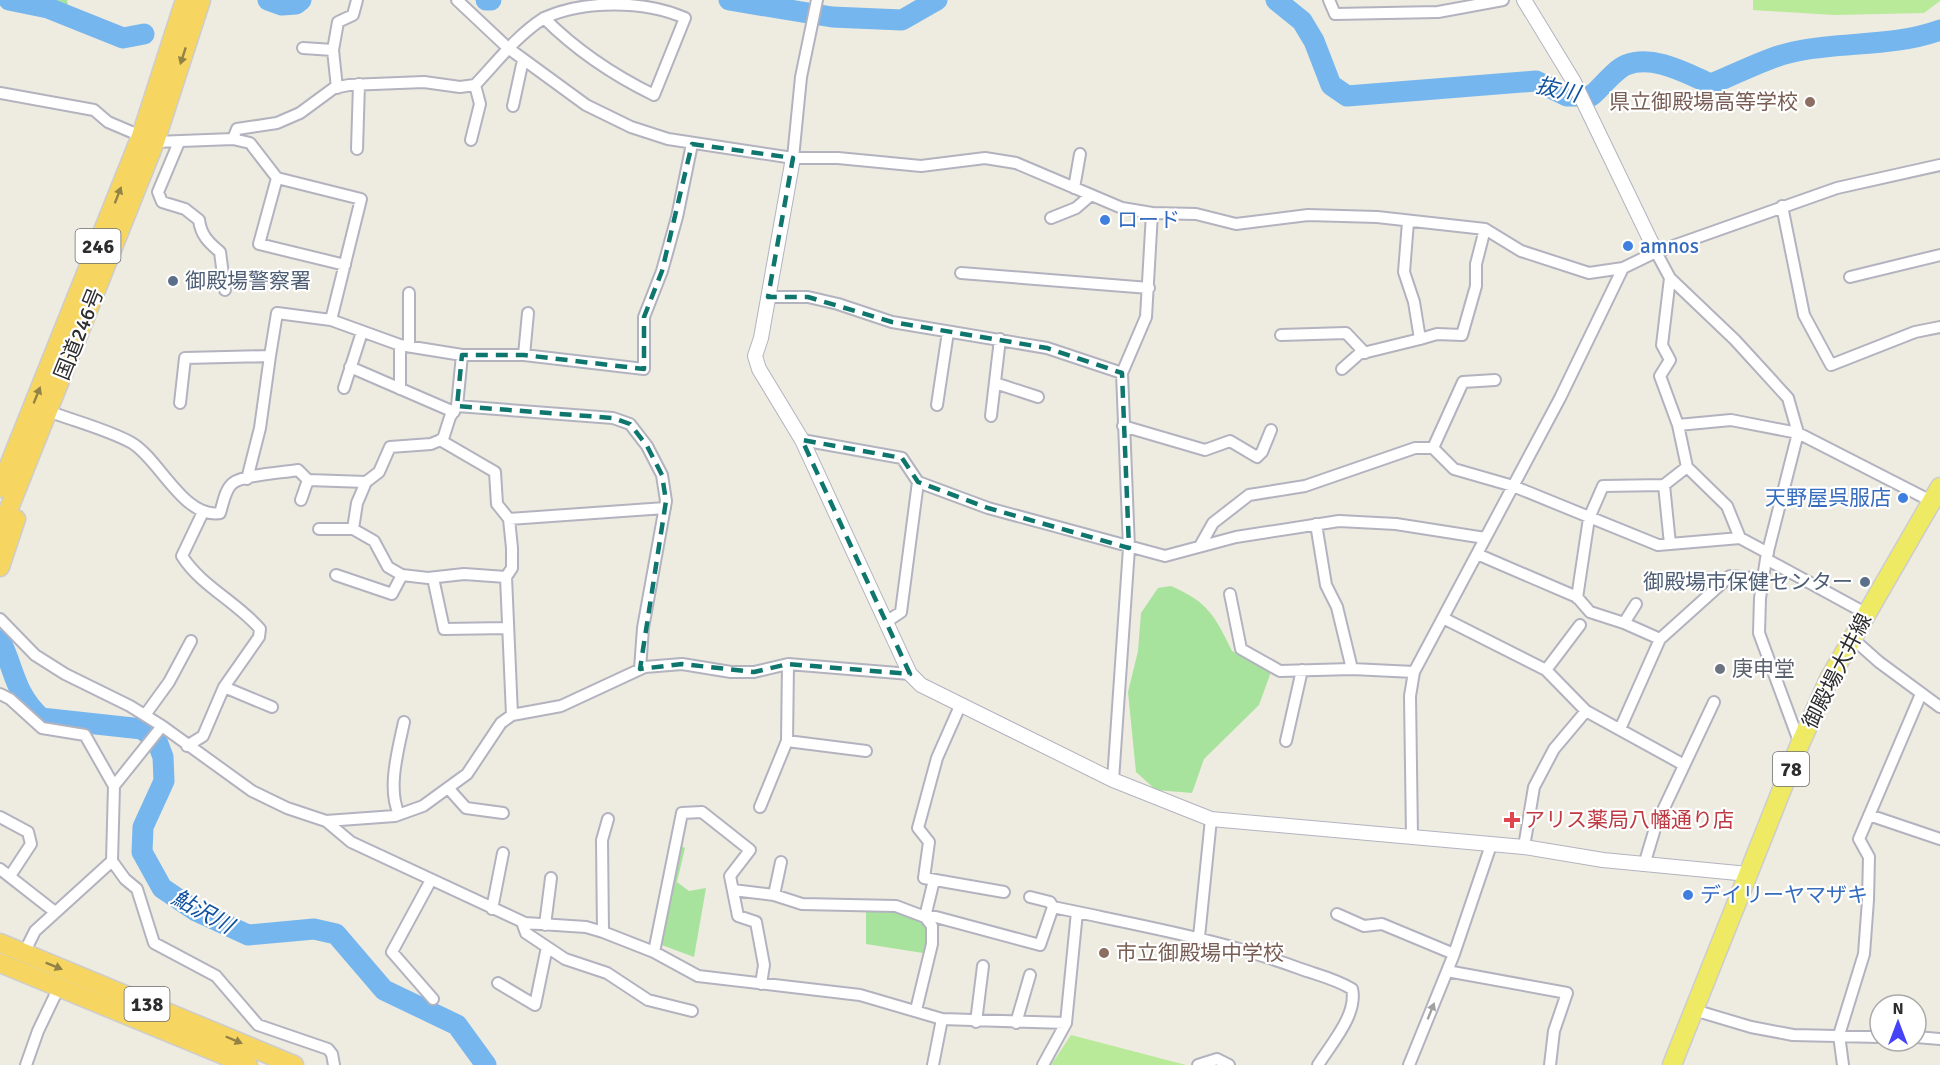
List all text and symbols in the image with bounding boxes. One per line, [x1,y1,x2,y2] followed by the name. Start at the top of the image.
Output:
[178,47,188,65] one-way arrow
[1533,71,1584,108] water label: 抜川
[1609,89,1798,115] place label: 県立御殿場高等学校
[1803,95,1817,109] marker: 県立御殿場高等学校
[114,186,123,204] one-way arrow
[1117,207,1180,233] place label: ロード
[1098,213,1112,227] marker: ロード
[76,229,120,263] road number: 246
[1640,233,1699,259] place label: amnos
[1621,239,1635,253] marker: amnos
[185,268,311,294] place label: 御殿場警察署
[166,274,180,288] marker: 御殿場警察署
[49,284,109,384] street label: 国道246号
[33,386,42,404] one-way arrow
[1765,485,1891,511] place label: 天野屋呉服店
[1896,491,1910,505] marker: 天野屋呉服店
[1643,569,1853,595] place label: 御殿場市保健センター
[1858,575,1872,589] marker: 御殿場市保健センター
[1797,609,1877,733] street label: 御殿場大井線
[1732,656,1795,682] place label: 庚申堂
[1713,662,1727,676] marker: 庚申堂
[1773,752,1809,786] road number: 78
[1524,807,1734,833] place label: アリス薬局八幡通り店
[1505,813,1519,827] marker: アリス薬局八幡通り店
[1700,882,1868,908] place label: デイリーヤマザキ
[167,884,240,940] water label: 鮎沢川
[1681,888,1695,902] marker: デイリーヤマザキ
[1116,940,1284,966] place label: 市立御殿場中学校
[1097,946,1111,960] marker: 市立御殿場中学校
[45,962,63,971] one-way arrow
[124,987,170,1021] road number: 138
[1868,993,1928,1053] north arrow
[1892,999,1904,1019] text: N
[1426,1001,1436,1019] one-way arrow
[225,1036,243,1045] one-way arrow

